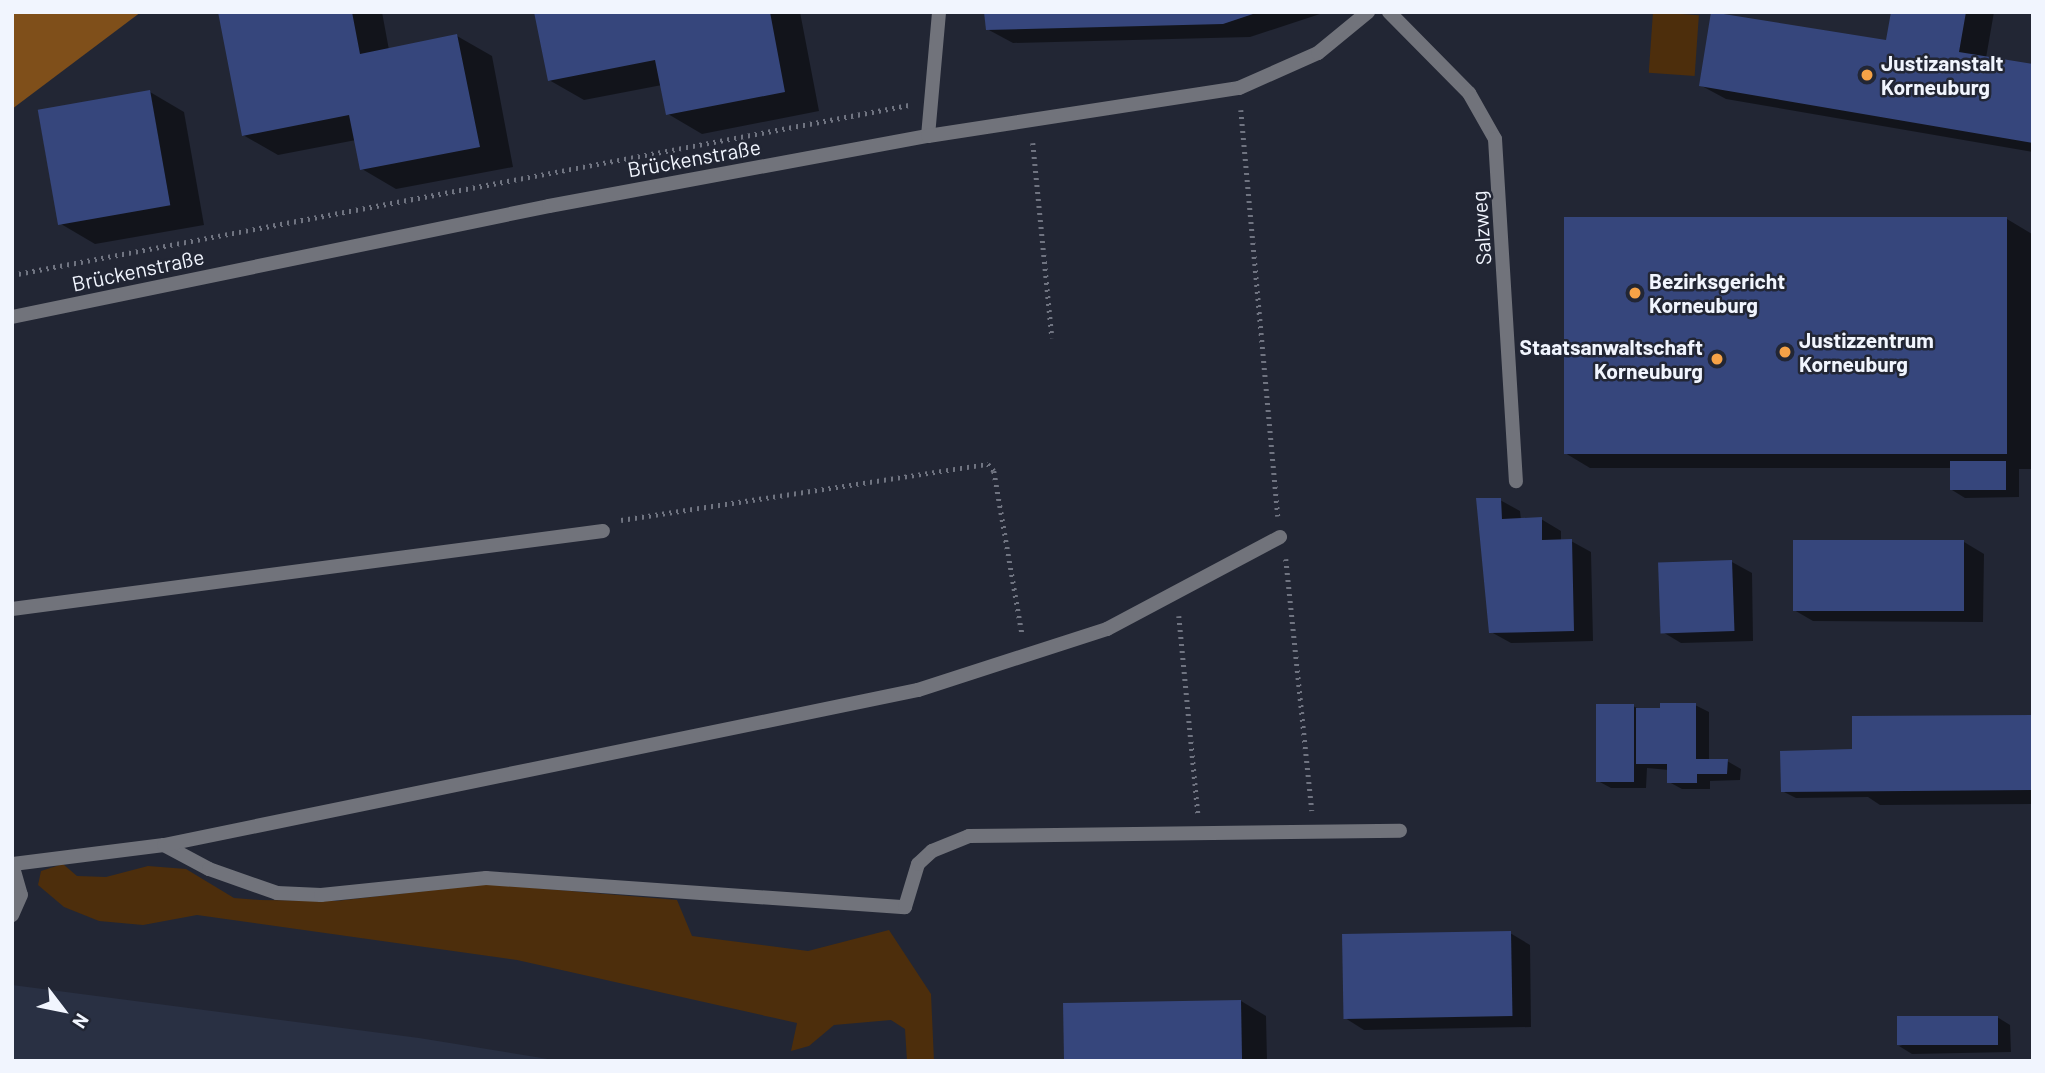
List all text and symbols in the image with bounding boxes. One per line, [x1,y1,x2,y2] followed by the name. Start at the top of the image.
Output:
[1881,50,2003,100] place label: Justizanstalt Korneuburg
[1859,67,1875,83] marker: Justizanstalt Korneuburg
[626,134,762,182] street label: Brückenstraße
[1466,190,1496,266] street label: Salzweg
[70,244,206,296] street label: Brückenstraße
[1649,268,1785,318] place label: Bezirksgericht Korneuburg
[1627,285,1643,301] marker: Bezirksgericht Korneuburg
[1799,327,1934,377] place label: Justizzentrum Korneuburg
[1520,334,1703,384] place label: Staatsanwaltschaft Korneuburg
[1777,344,1793,360] marker: Justizzentrum Korneuburg
[1709,351,1725,367] marker: Staatsanwaltschaft Korneuburg
[28,975,98,1045] north arrow
[68,1010,94,1033] text: N

